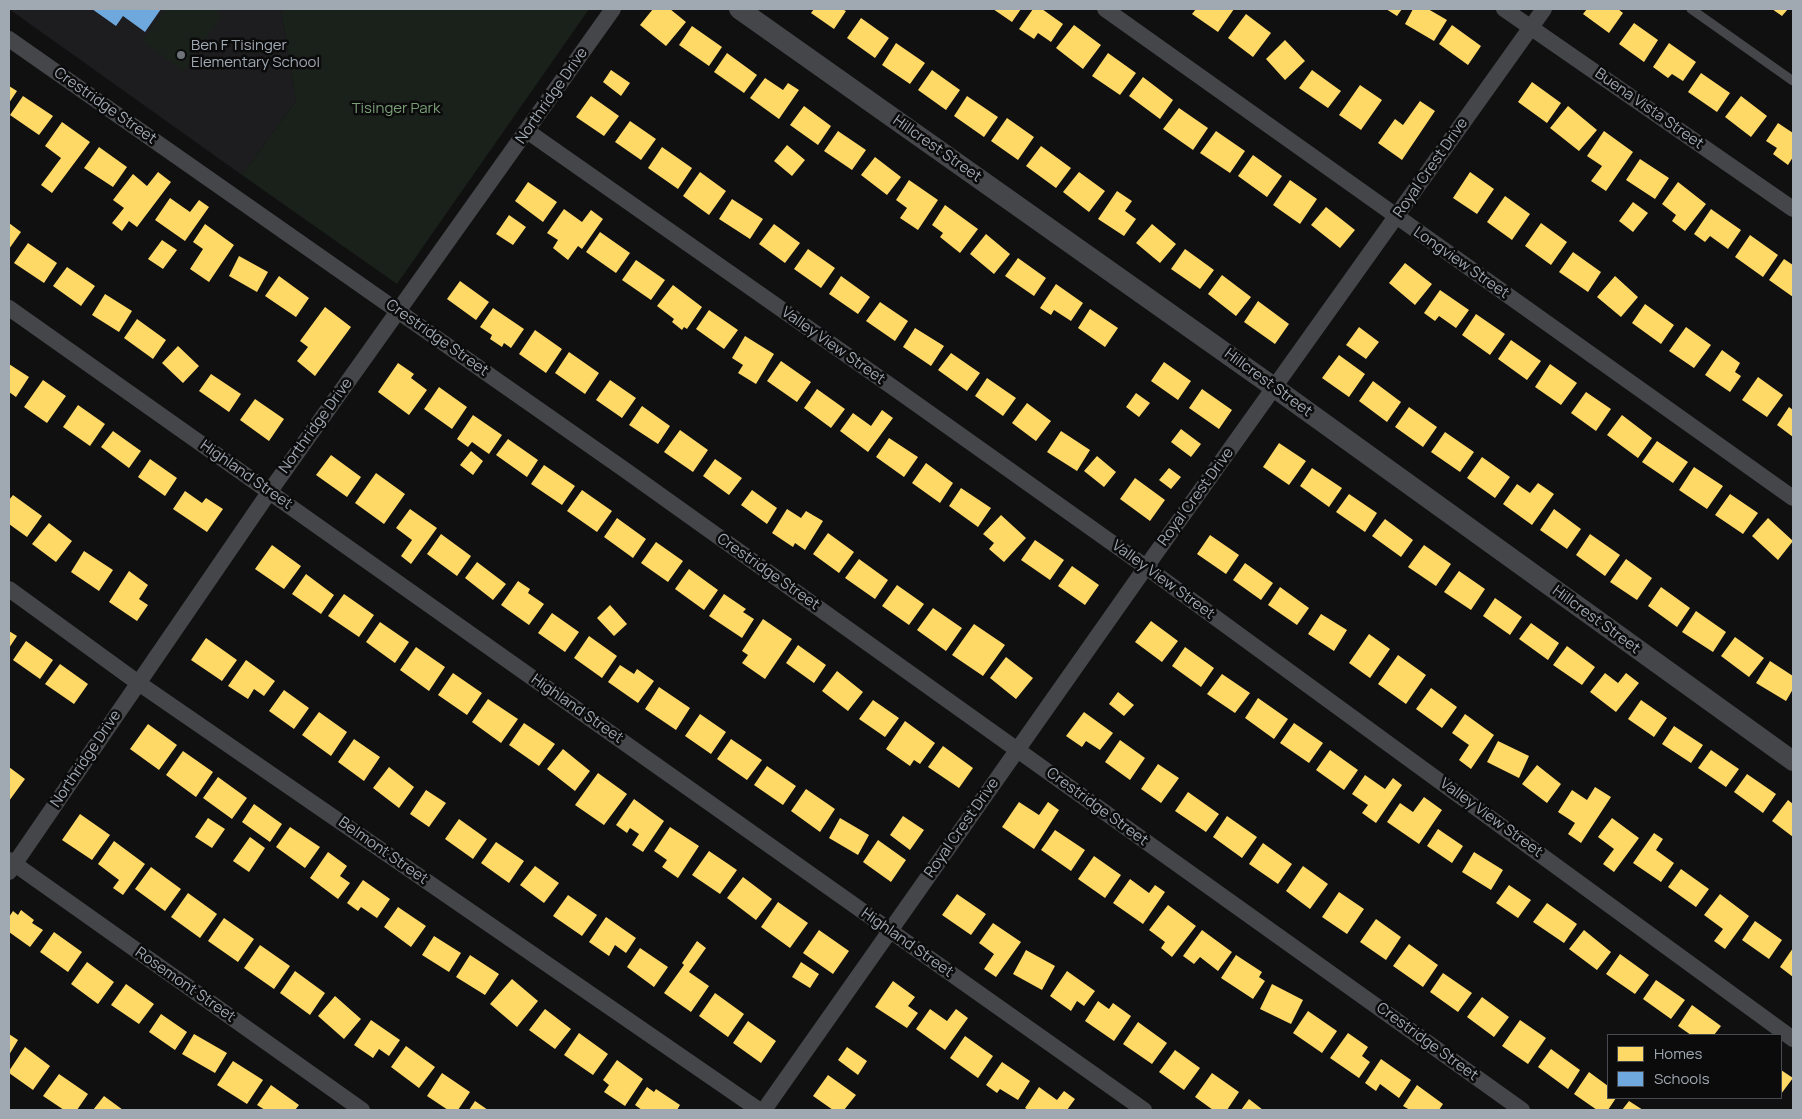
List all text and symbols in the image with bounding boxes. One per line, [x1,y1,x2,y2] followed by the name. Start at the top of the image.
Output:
[191,37,320,72] place label: Ben F Tisinger Elementary School
[512,45,592,147] street label: Northridge Drive
[175,49,187,61] marker: Ben F Tisinger Elementary School
[50,64,160,148] street label: Crestridge Street
[1591,65,1707,153] street label: Buena Vista Street
[352,100,440,118] park label: Tisinger Park
[889,112,985,186] street label: Hillcrest Street
[1390,115,1472,221] street label: Royal Crest Drive
[1410,223,1512,303] street label: Longview Street
[382,296,492,380] street label: Crestridge Street
[778,303,888,389] street label: Valley View Street
[1221,345,1315,421] street label: Hillcrest Street
[276,375,356,477] street label: Northridge Drive
[197,437,295,513] street label: Highland Street
[1154,444,1238,550] street label: Royal Crest Drive
[713,530,823,614] street label: Crestridge Street
[1108,537,1218,623] street label: Valley View Street
[1549,582,1643,658] street label: Hillcrest Street
[528,671,626,747] street label: Highland Street
[47,707,125,811] street label: Northridge Drive
[1043,764,1151,850] street label: Crestridge Street
[921,775,1003,881] street label: Royal Crest Drive
[1436,775,1546,861] street label: Valley View Street
[335,814,431,888] street label: Belmont Street
[858,905,956,981] street label: Highland Street
[131,944,239,1026] street label: Rosemont Street
[1373,999,1481,1085] street label: Crestridge Street
[1607,1034,1782,1099] legend
[1654,1043,1702,1064] text: Homes
[1654,1068,1710,1089] text: Schools

